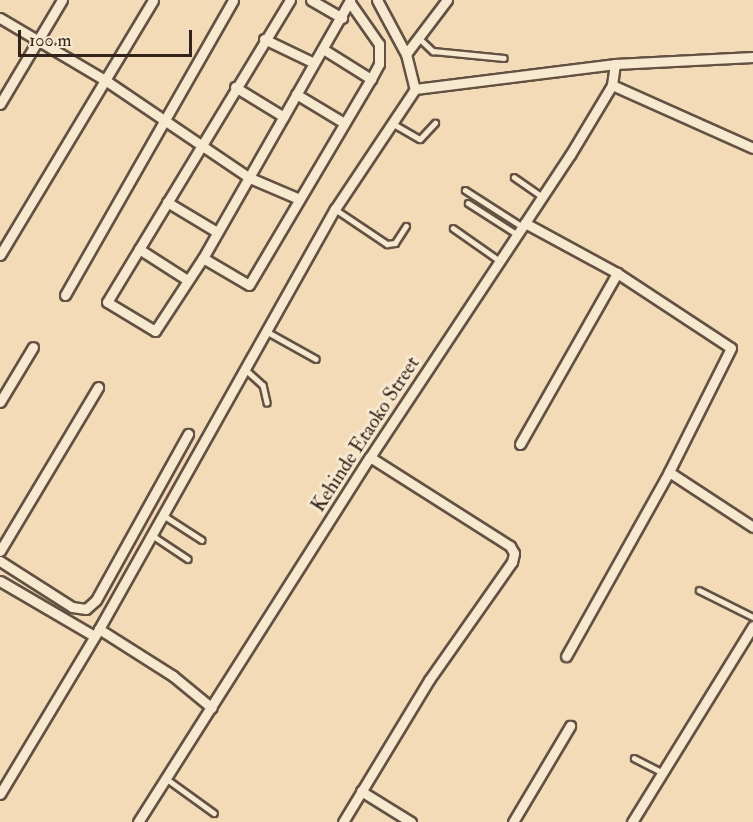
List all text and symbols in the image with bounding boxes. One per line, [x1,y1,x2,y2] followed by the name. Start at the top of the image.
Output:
[21,18,195,56] scale bar
[29,29,72,52] text: 100 m
[306,352,424,516] street label: Kehinde Etaoko Street

